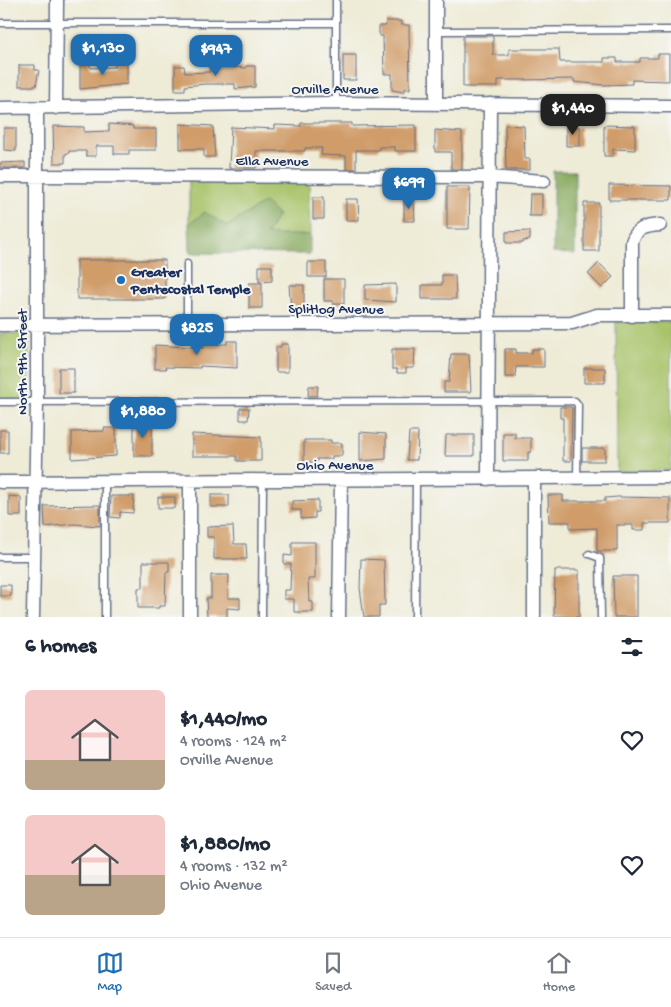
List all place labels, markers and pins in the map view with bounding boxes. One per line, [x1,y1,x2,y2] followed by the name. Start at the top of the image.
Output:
[62,34,144,76] pin: $1,130
[186,34,246,77] pin: $947
[532,94,614,136] pin: $1,440
[379,168,439,210] pin: $699
[130,264,252,299] place label: Greater Pentecostal Temple
[115,274,127,286] marker: Greater Pentecostal Temple
[167,314,227,356] pin: $825
[102,396,184,439] pin: $1,880

